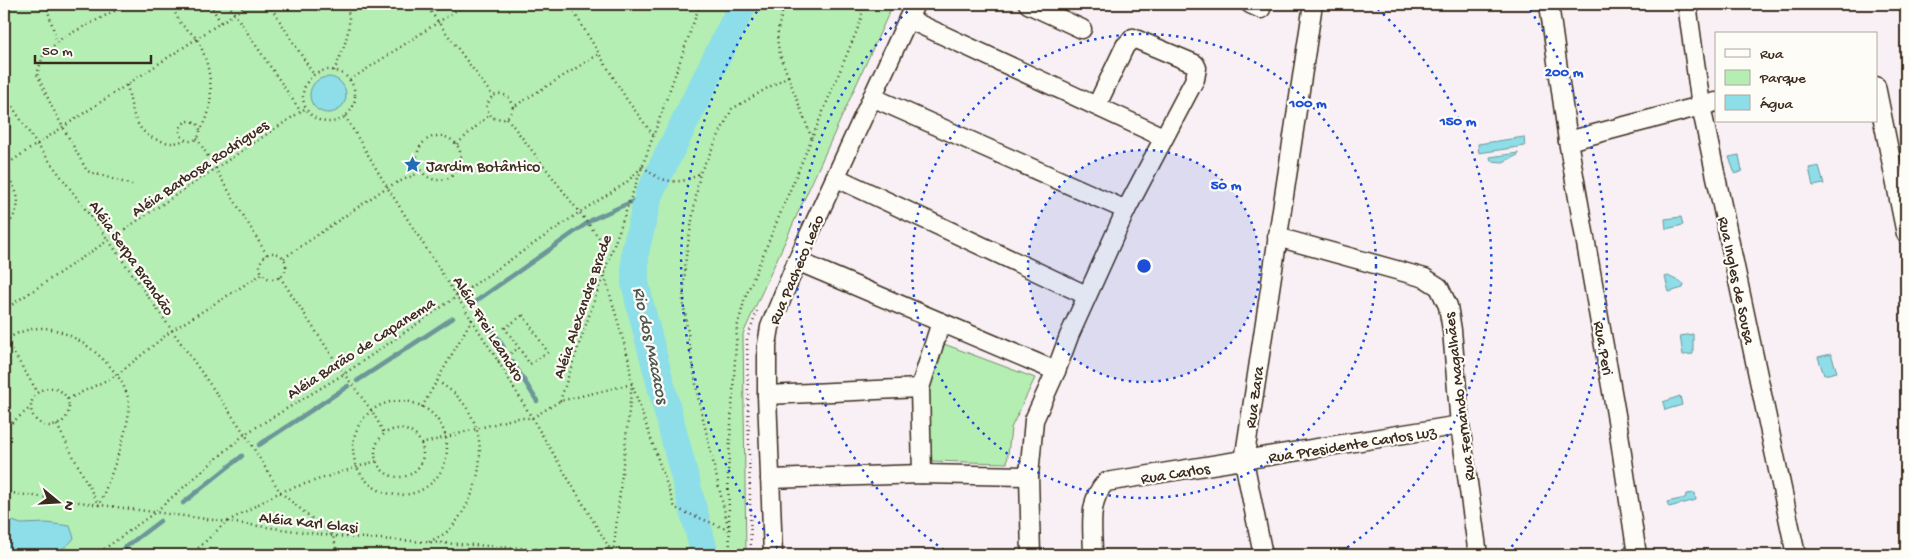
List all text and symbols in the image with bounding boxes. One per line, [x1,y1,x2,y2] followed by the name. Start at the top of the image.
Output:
[35,32,151,64] scale bar
[1715,32,1878,122] legend
[42,43,73,61] text: 50 m
[1760,46,1784,64] text: Rua
[1545,64,1584,82] text: 200 m
[1759,70,1806,88] text: Parque
[1288,95,1327,113] text: 100 m
[1760,96,1793,114] text: Água
[1439,113,1477,131] text: 150 m
[129,116,274,223] street label: Aléia Barbosa Rodrigues
[402,155,422,175] place icon: Jardim Botântico
[426,159,540,178] place label: Jardim Botântico
[1211,177,1242,195] text: 50 m
[83,198,177,320] street label: Aléia Serpa Brandão
[767,213,830,328] street label: Rua Pacheco Leão
[1712,215,1758,347] street label: Rua Ingles de Sousa
[551,232,618,382] street label: Aléia Alexandre Brade
[1135,257,1153,275] centre of rings
[447,274,527,386] street label: Aléia Frei Leandro
[627,285,673,408] water label: Rio dos Macacos
[284,294,441,405] street label: Aléia Barão de Capanema
[1442,310,1481,482] street label: Rua Fernando Magalhães
[1587,320,1616,377] street label: Rua Peri
[1243,364,1270,430] street label: Rua Zara
[1267,424,1439,469] street label: Rua Presidente Carlos Luz
[1140,460,1212,490] street label: Rua Carlos
[32,476,82,526] north arrow
[58,498,77,512] text: N
[258,510,359,539] street label: Aléia Karl Glasi

